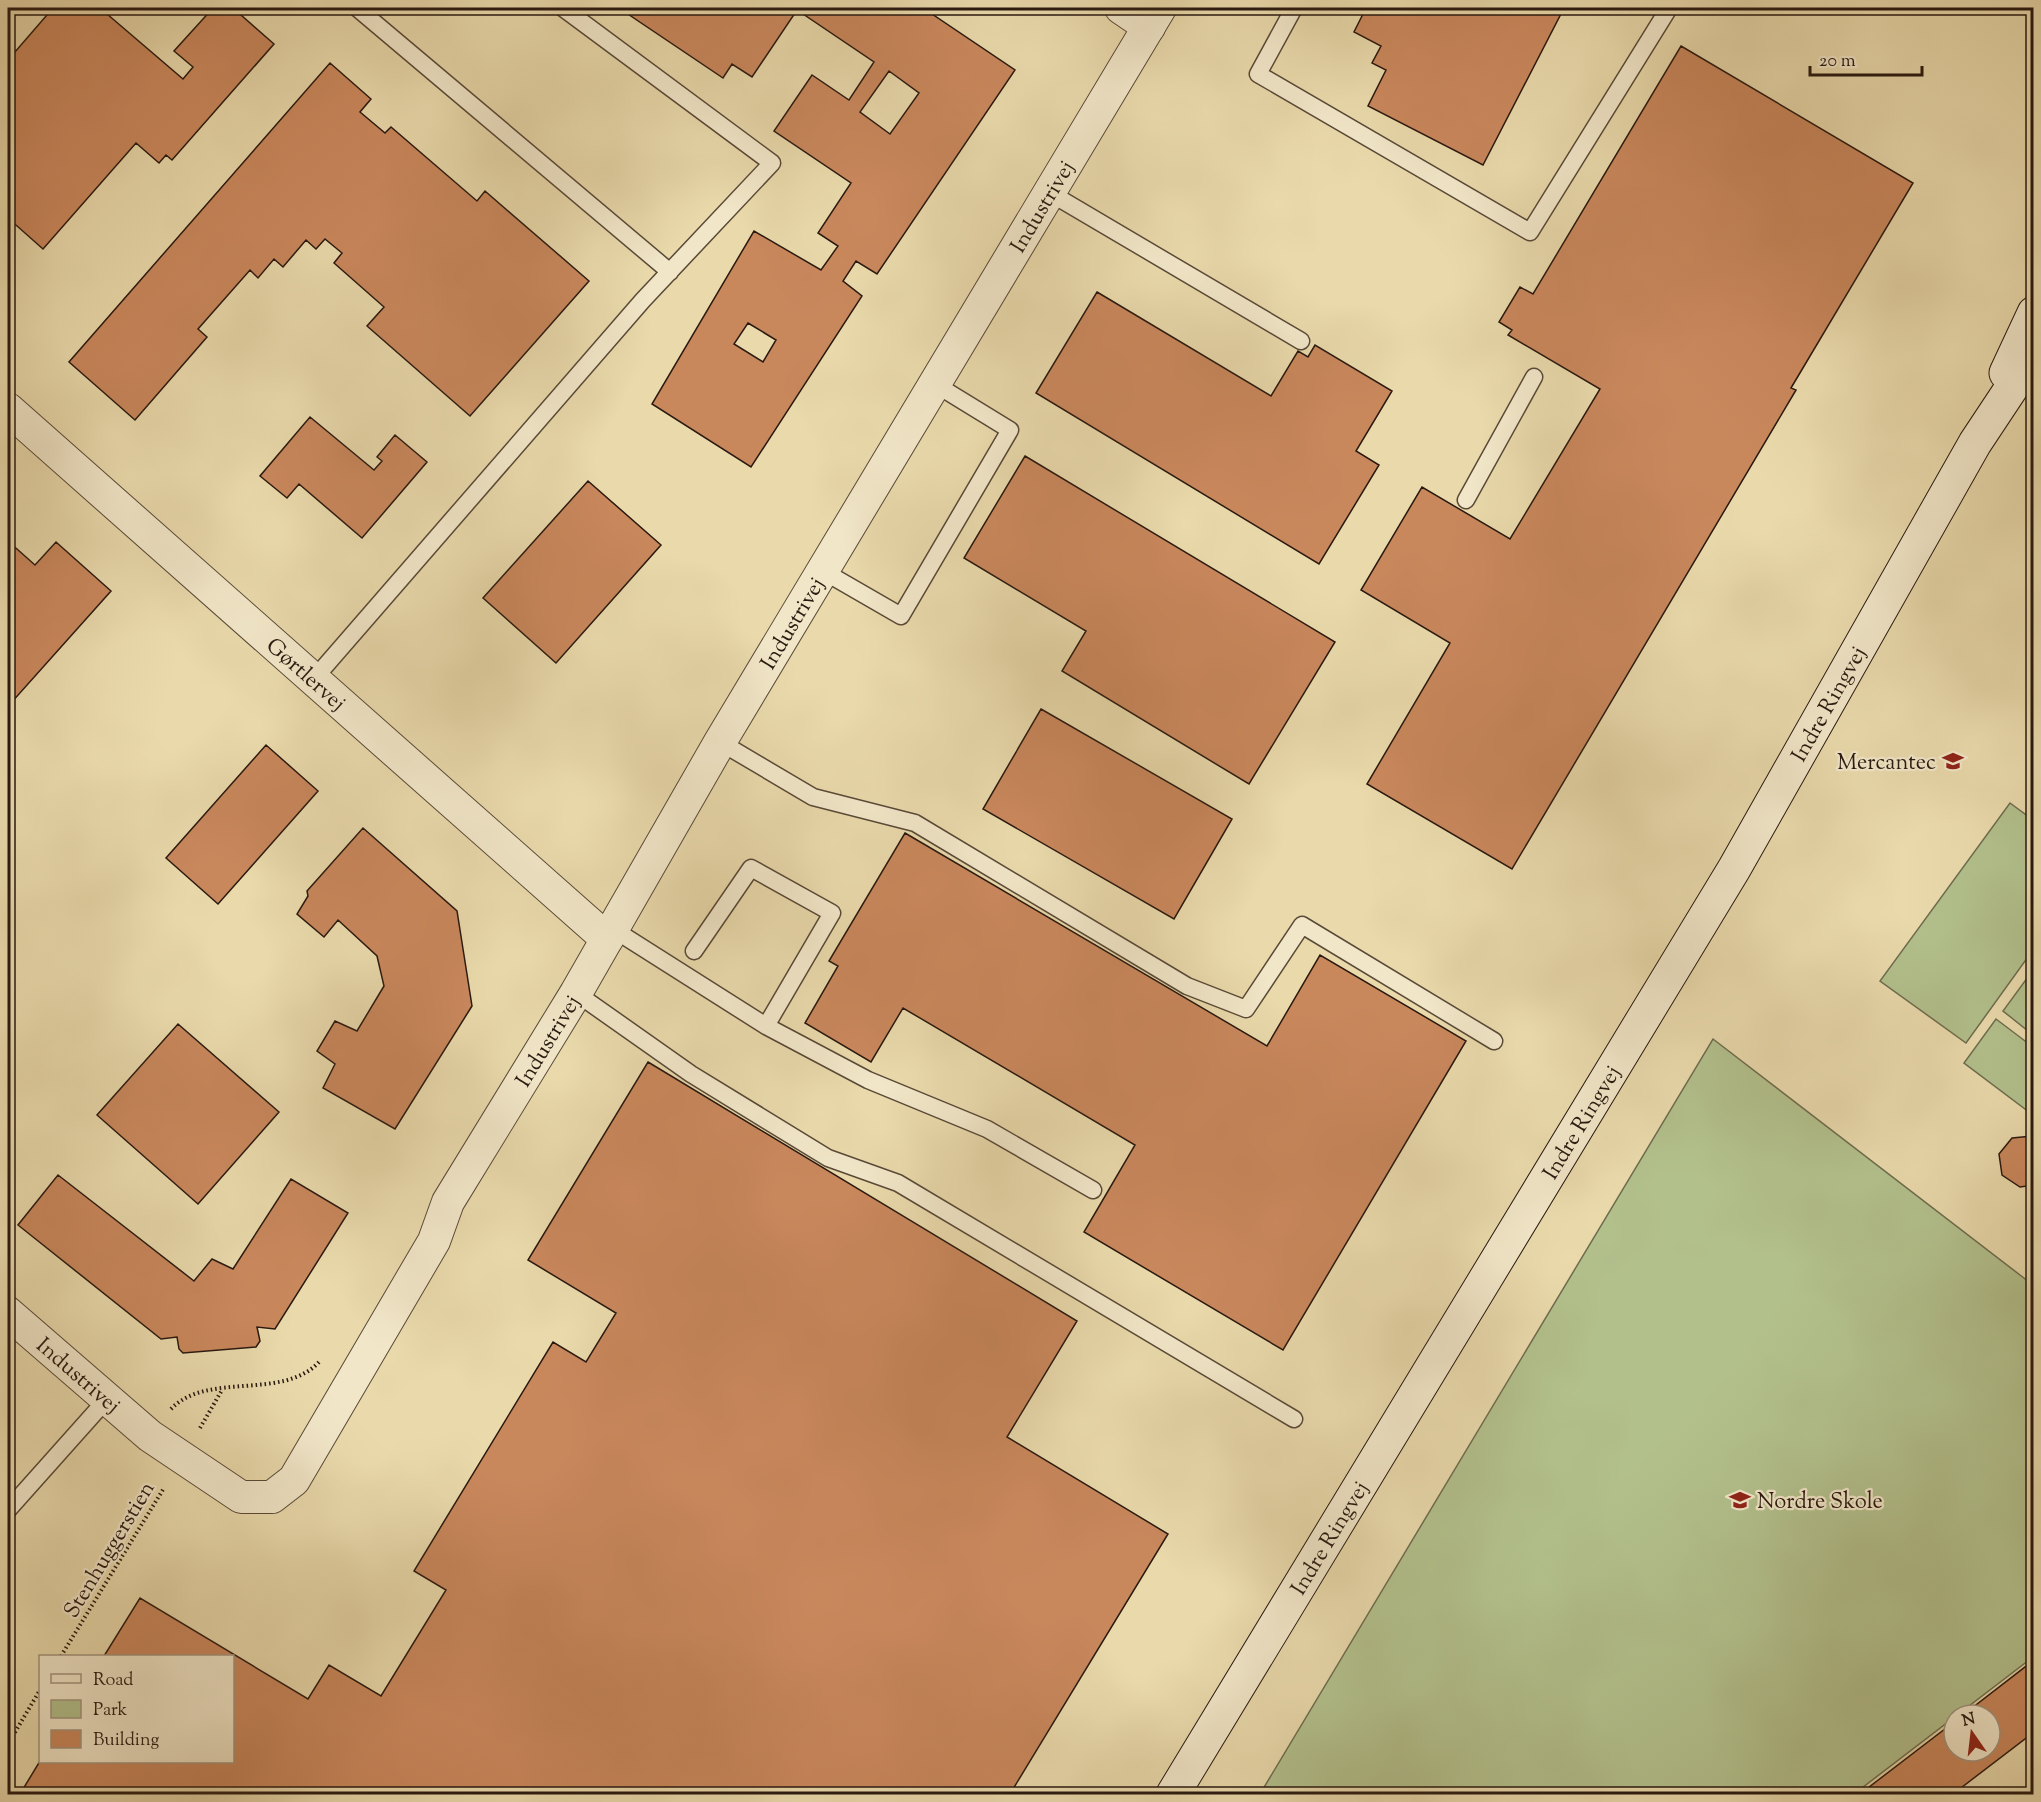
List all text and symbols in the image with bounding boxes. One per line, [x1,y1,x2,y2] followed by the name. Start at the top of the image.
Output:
[1810,39,1922,77] scale bar
[1819,49,1856,75] text: 20 m
[1004,155,1084,260] street label: Industrivej
[754,572,834,677] street label: Industrivej
[258,631,352,720] street label: Gørtlervej
[1785,641,1876,769] street label: Indre Ringvej
[1837,748,1936,780] place label: Mercantec
[1941,749,1965,773] school or university icon: Mercantec
[509,990,590,1094] street label: Industrivej
[1536,1060,1630,1187] street label: Indre Ringvej
[28,1331,126,1423] street label: Industrivej
[57,1476,164,1625] street label: Stenhuggerstien
[1284,1476,1378,1602] street label: Indre Ringvej
[1757,1487,1883,1519] place label: Nordre Skole
[1728,1488,1752,1512] school or university icon: Nordre Skole
[39,1655,234,1763] legend
[93,1668,133,1694] text: Road
[93,1698,128,1724] text: Park
[1942,1703,2002,1763] north arrow
[1960,1708,1978,1734] text: N
[93,1728,159,1754] text: Building

